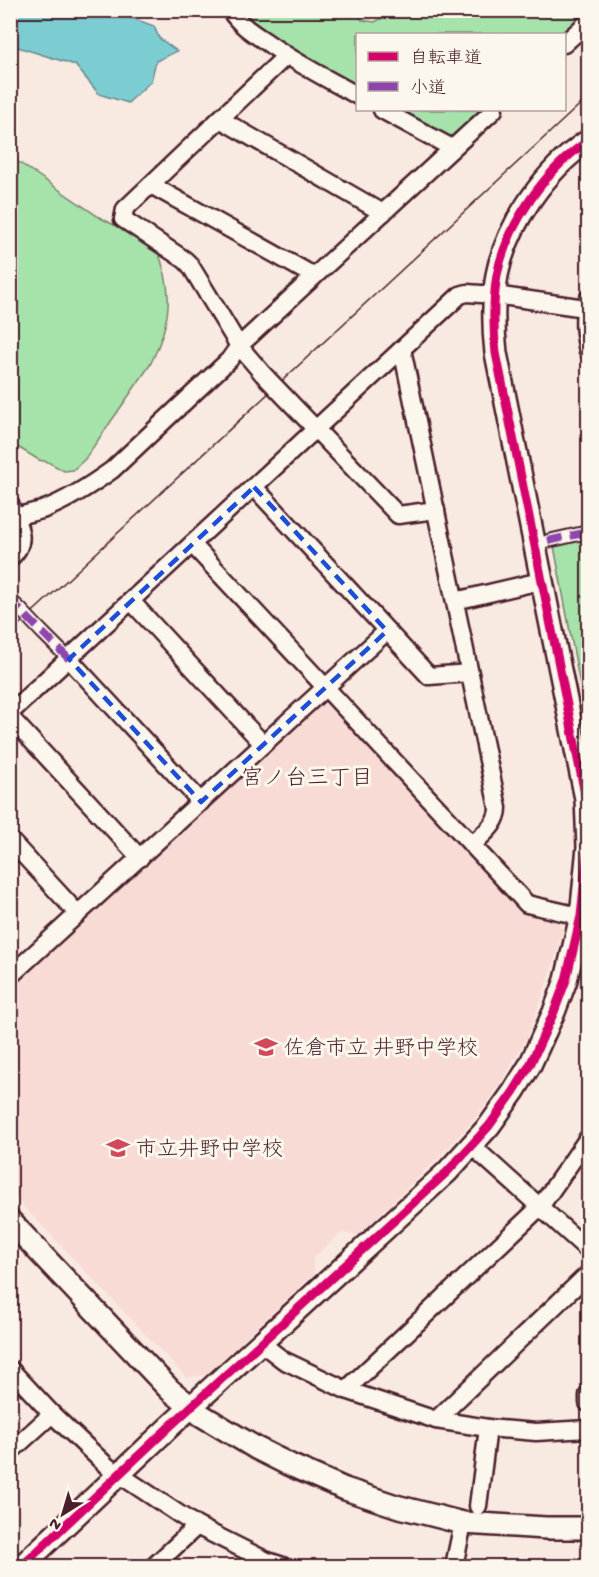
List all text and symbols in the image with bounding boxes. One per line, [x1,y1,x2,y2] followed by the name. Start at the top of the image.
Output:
[356,33,566,111] legend
[410,48,482,70] text: 自転車道
[410,78,446,100] text: 小道
[241,766,373,793] district label: 宮ノ台三丁目
[253,1034,279,1060] school or university icon: 佐倉市立 井野中学校
[284,1036,478,1063] place label: 佐倉市立 井野中学校
[105,1135,131,1161] school or university icon: 市立井野中学校
[136,1137,283,1164] place label: 市立井野中学校
[33,1484,93,1544] north arrow
[46,1512,66,1534] text: N

